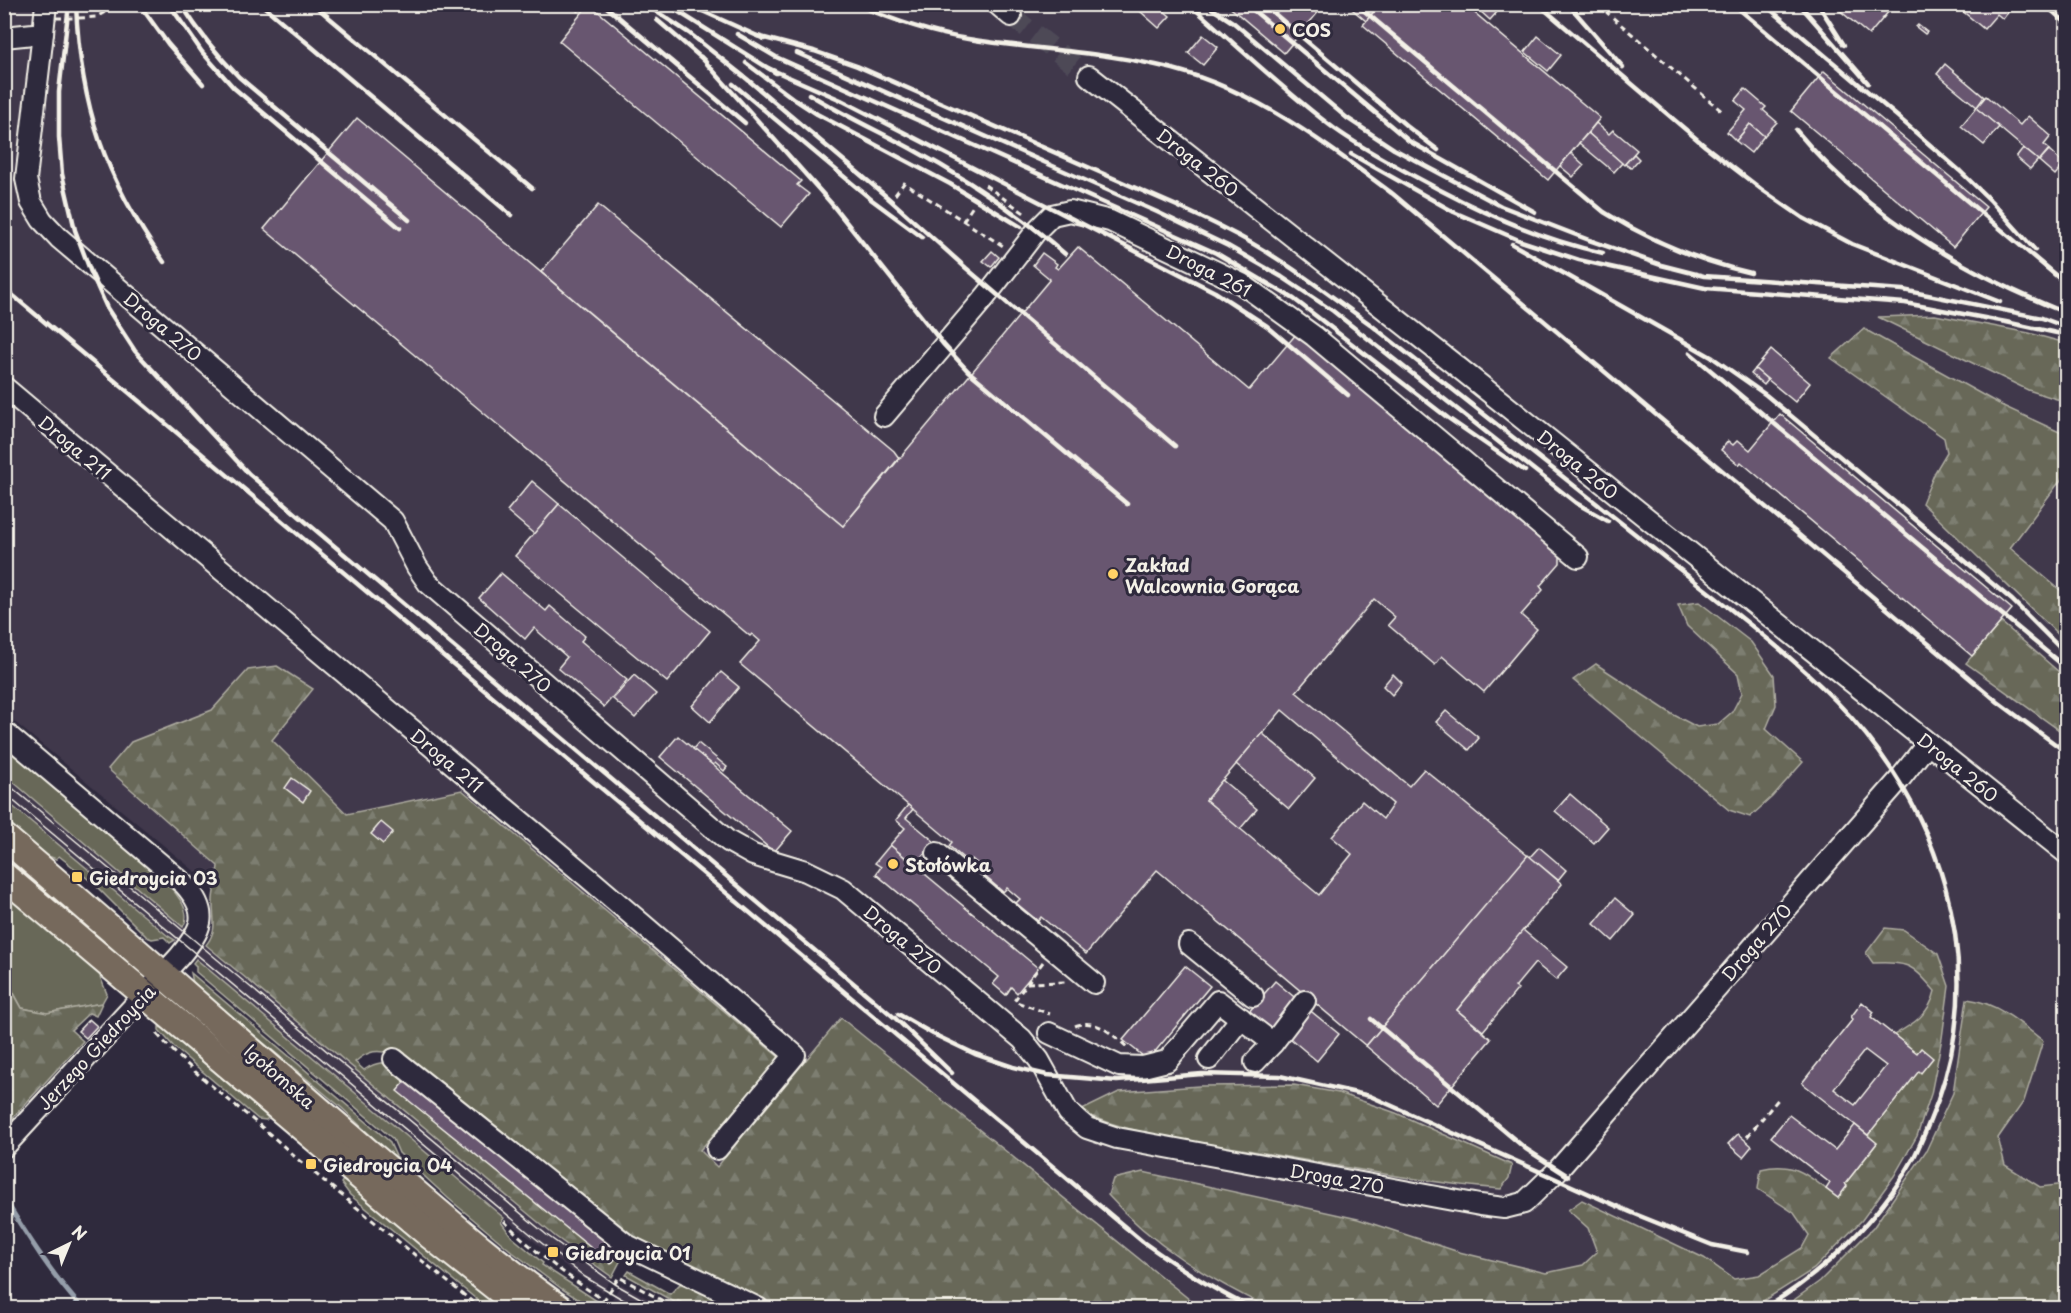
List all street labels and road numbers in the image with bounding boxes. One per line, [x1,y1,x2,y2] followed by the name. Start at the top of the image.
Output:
[1151,121,1245,203] street label: Droga 260
[1161,237,1257,303] street label: Droga 261
[118,285,208,367] street label: Droga 270
[33,408,117,486] street label: Droga 211
[1531,423,1625,505] street label: Droga 260
[468,616,558,698] street label: Droga 270
[405,721,489,799] street label: Droga 211
[1911,726,2005,808] street label: Droga 260
[1715,897,1797,987] street label: Droga 270
[858,898,948,980] street label: Droga 270
[31,978,161,1116] street label: Jerzego Giedroycia
[239,1037,322,1115] street label: Igołomska
[1288,1156,1386,1200] street label: Droga 270

